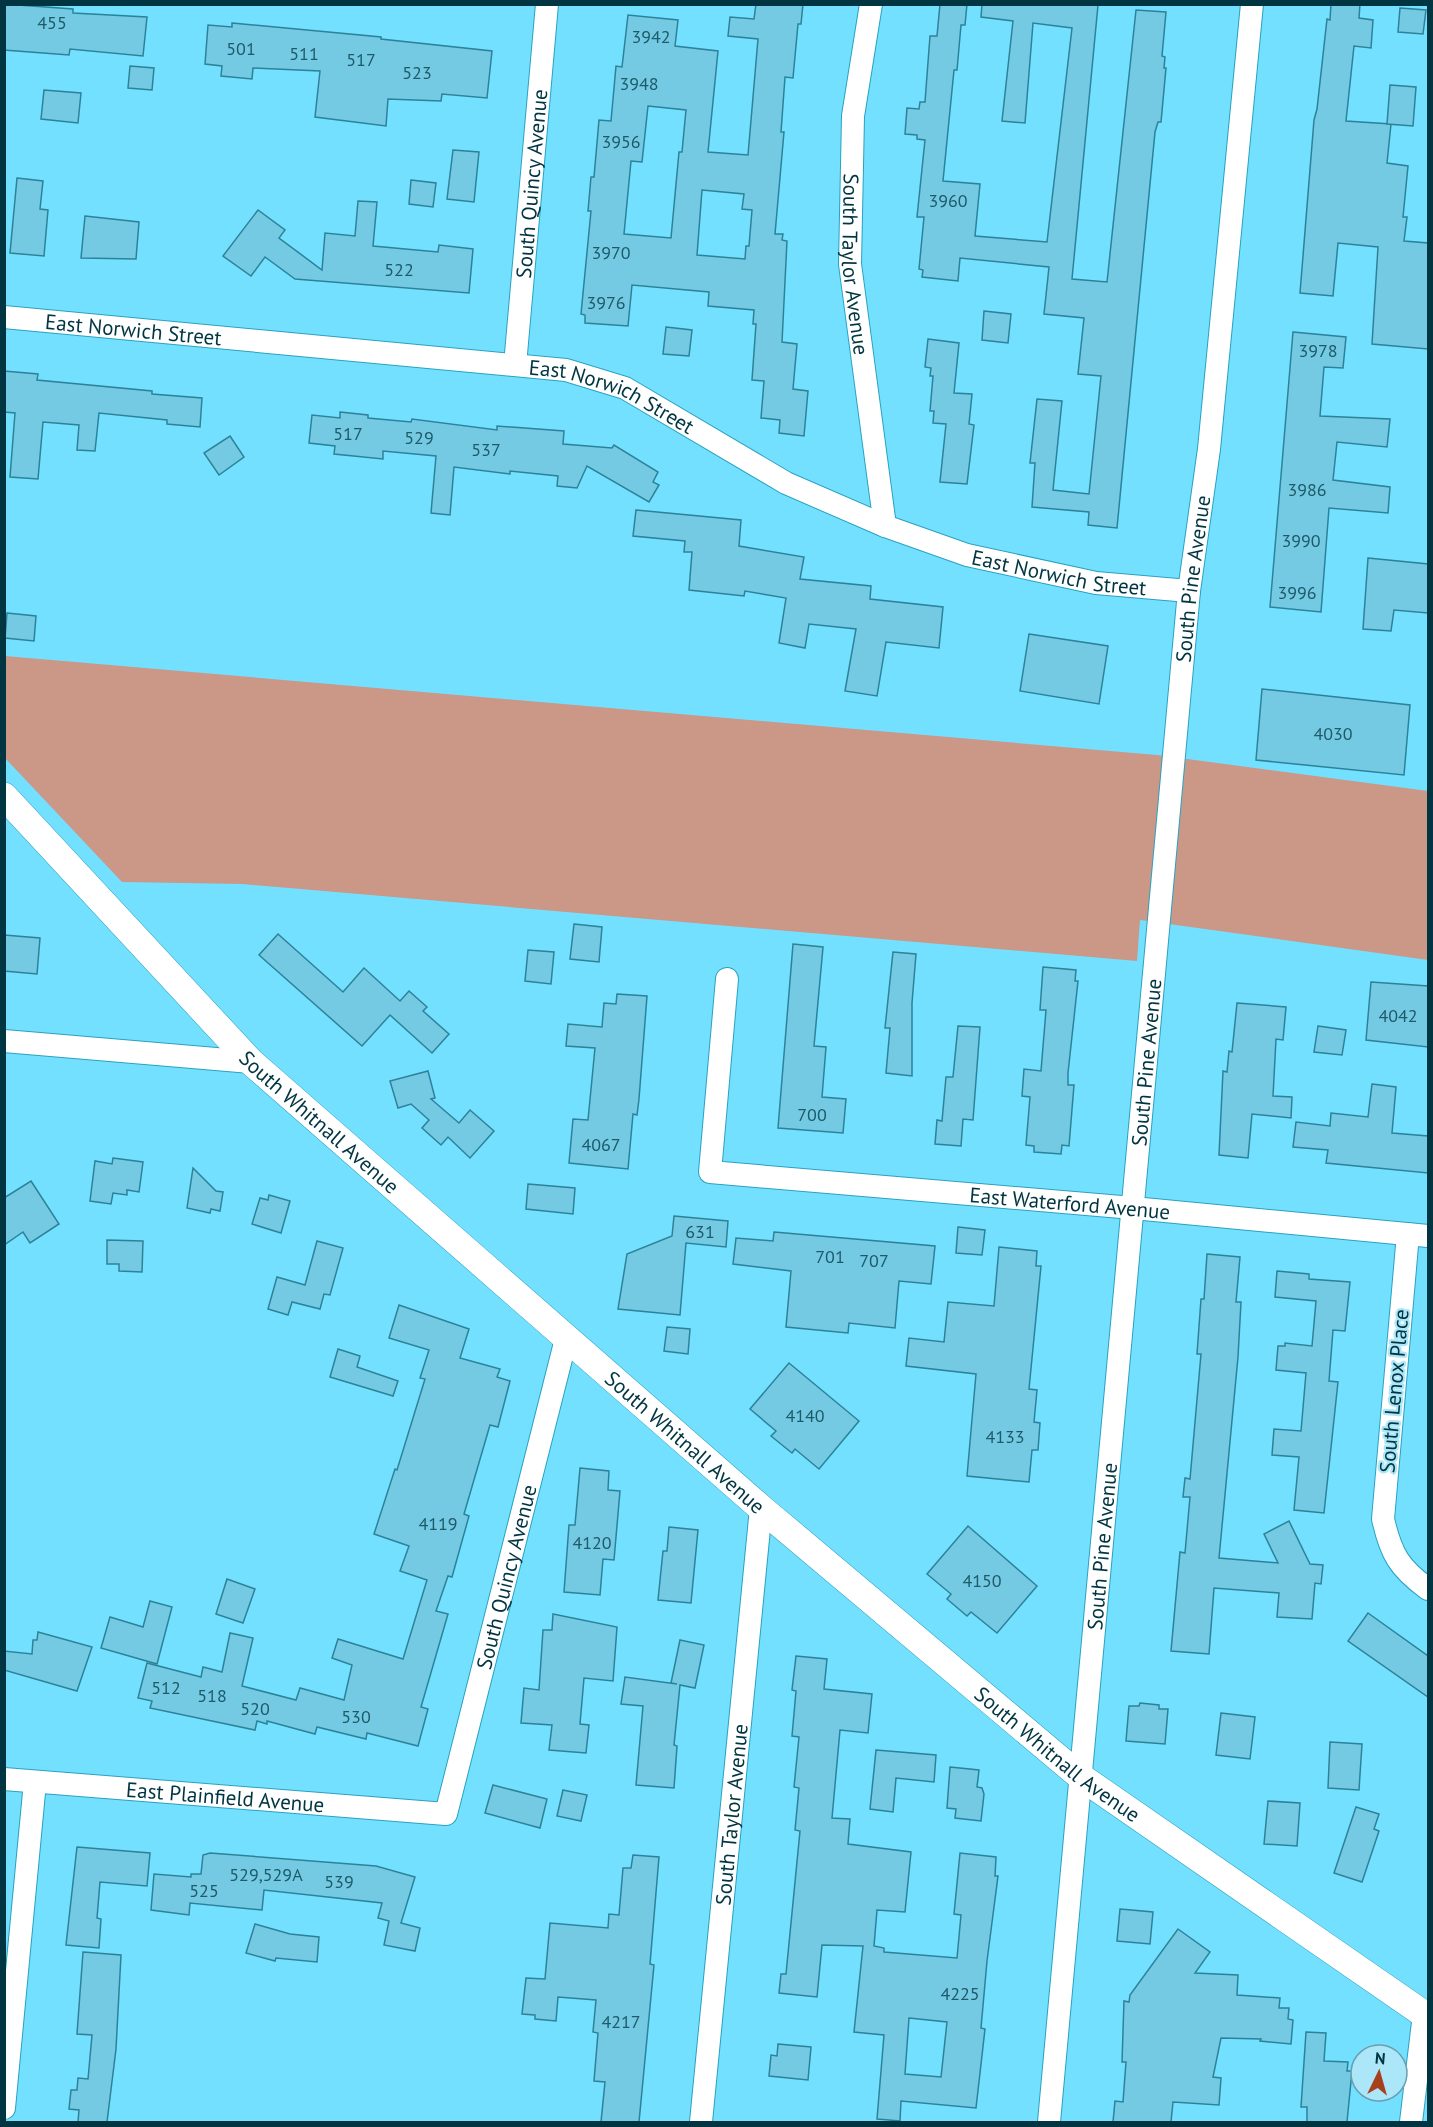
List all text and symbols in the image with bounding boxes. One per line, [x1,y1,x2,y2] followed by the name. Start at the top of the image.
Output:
[37,11,67,34] house number: 455
[631,25,671,48] house number: 3942
[226,37,256,60] house number: 501
[289,42,319,65] house number: 511
[346,48,376,71] house number: 517
[402,61,432,84] house number: 523
[619,72,659,95] house number: 3948
[509,88,553,279] street label: South Quincy Avenue
[601,130,641,153] house number: 3956
[836,173,876,357] street label: South Taylor Avenue
[928,189,968,212] house number: 3960
[591,241,631,264] house number: 3970
[384,258,414,281] house number: 522
[586,291,626,314] house number: 3976
[44,307,223,351] street label: East Norwich Street
[1298,339,1338,362] house number: 3978
[528,353,699,439] street label: East Norwich Street
[333,422,363,445] house number: 517
[404,426,434,449] house number: 529
[471,438,501,461] house number: 537
[1287,478,1327,501] house number: 3986
[1169,493,1216,663] street label: South Pine Avenue
[1281,529,1321,552] house number: 3990
[969,543,1148,601] street label: East Norwich Street
[1277,581,1317,604] house number: 3996
[1313,722,1353,745] house number: 4030
[1125,977,1167,1147] street label: South Pine Avenue
[1378,1004,1418,1027] house number: 4042
[234,1045,405,1199] street label: South Whitnall Avenue
[797,1103,827,1126] house number: 700
[581,1133,621,1156] house number: 4067
[969,1181,1171,1225] street label: East Waterford Avenue
[685,1220,715,1243] house number: 631
[815,1245,845,1268] house number: 701
[859,1249,889,1272] house number: 707
[1373,1308,1415,1474] street label: South Lenox Place
[600,1365,771,1519] street label: South Whitnall Avenue
[785,1404,825,1427] house number: 4140
[985,1425,1025,1448] house number: 4133
[1081,1461,1123,1631] street label: South Pine Avenue
[470,1482,542,1672] street label: South Quincy Avenue
[418,1512,458,1535] house number: 4119
[572,1531,612,1554] house number: 4120
[962,1569,1002,1592] house number: 4150
[151,1676,181,1699] house number: 512
[969,1680,1146,1828] street label: South Whitnall Avenue
[197,1684,227,1707] house number: 518
[240,1697,270,1720] house number: 520
[341,1705,371,1728] house number: 530
[709,1723,753,1906] street label: South Taylor Avenue
[125,1775,325,1818] street label: East Plainfield Avenue
[229,1863,303,1886] house number: 529,529A
[324,1870,354,1893] house number: 539
[189,1879,219,1902] house number: 525
[940,1982,980,2005] house number: 4225
[601,2010,641,2033] house number: 4217
[1349,2043,1409,2103] north arrow
[1374,2048,1386,2068] text: N

